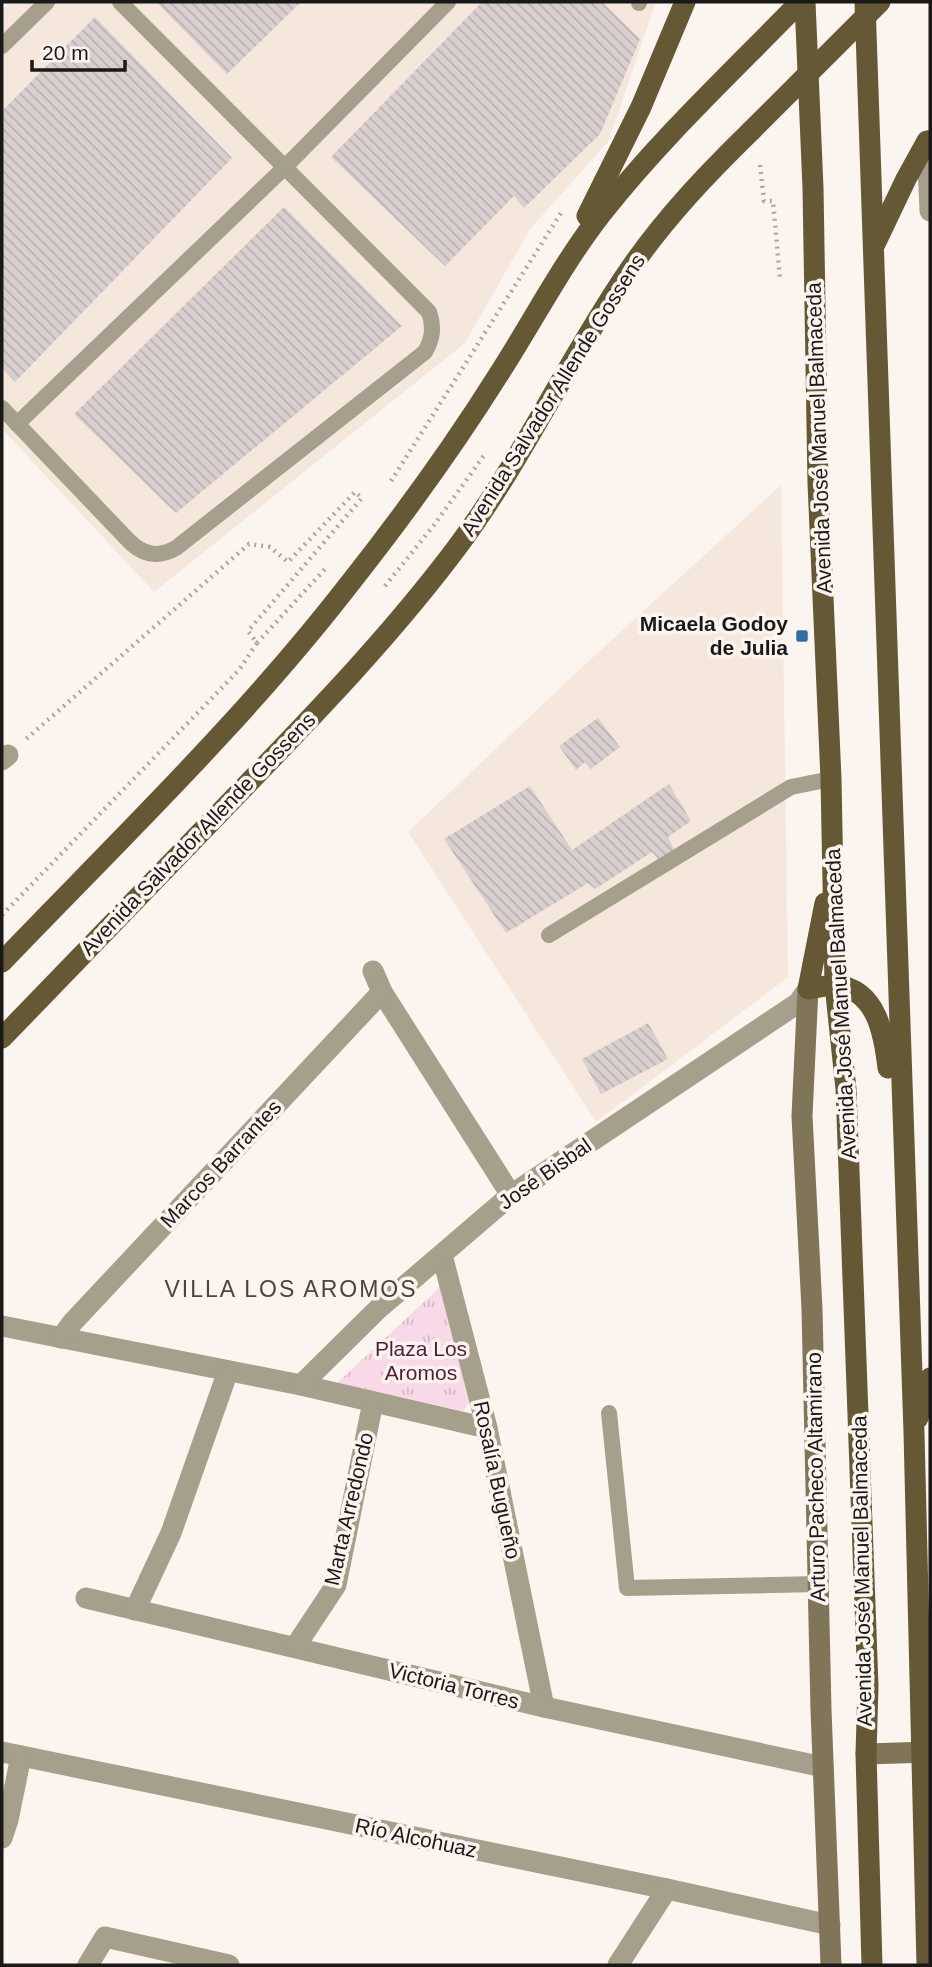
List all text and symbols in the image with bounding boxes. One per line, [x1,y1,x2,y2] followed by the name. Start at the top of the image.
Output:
[32,28,124,72] scale bar
[42,41,89,64] text: 20 m
[456,250,649,540] street label: Avenida Salvador Allende Gossens
[802,282,835,594] street label: Avenida José Manuel Balmaceda
[640,612,788,659] place label: Micaela Godoy de Julia
[794,628,810,644] marker: Micaela Godoy de Julia
[76,708,320,959] street label: Avenida Salvador Allende Gossens
[821,848,860,1160] street label: Avenida José Manuel Balmaceda
[156,1095,286,1232] street label: Marcos Barrantes
[494,1133,595,1214] street label: José Bisbal
[164,1276,418,1302] district label: VILLA LOS AROMOS
[375,1337,467,1384] park label: Plaza Los Aromos
[802,1352,829,1602] street label: Arturo Pacheco Altamirano
[469,1399,525,1561] street label: Rosalía Bugueño
[847,1415,876,1727] street label: Avenida José Manuel Balmaceda
[320,1430,377,1588] street label: Marta Arredondo
[387,1658,522,1713] street label: Victoria Torres
[353,1813,479,1862] street label: Río Alcohuaz

